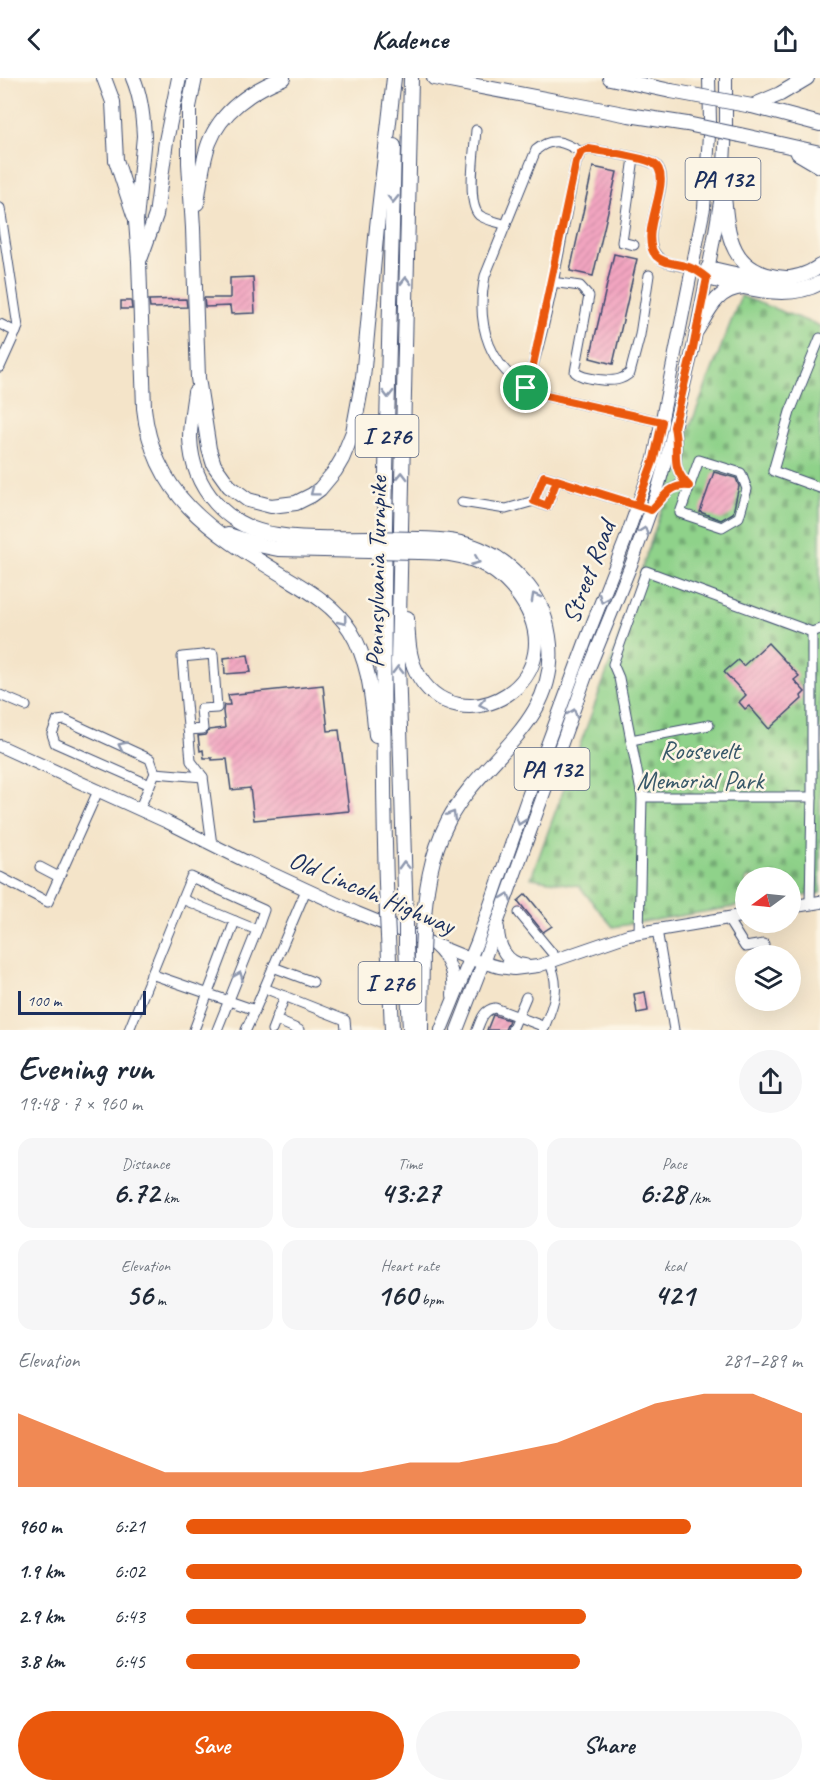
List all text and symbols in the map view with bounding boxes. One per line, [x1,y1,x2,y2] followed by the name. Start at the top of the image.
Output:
[372,22,448,56] text: Kadence
[18,23,51,56] icon: back
[769,23,802,56] icon: share
[686,158,760,200] road number: PA 132
[387,195,399,204] one-way arrow
[400,277,413,286] one-way arrow
[500,362,551,413] pin
[509,371,542,404] icon: arrive
[382,390,394,399] one-way arrow
[356,415,418,457] road number: I 276
[396,472,408,481] one-way arrow
[358,474,395,668] street label: Pennsylvania Turnpike
[310,485,321,496] one-way arrow
[554,513,624,628] street label: Street Road
[636,527,649,537] one-way arrow
[470,554,481,566] one-way arrow
[531,593,542,603] one-way arrow
[598,593,610,604] one-way arrow
[335,614,346,625] one-way arrow
[392,665,404,674] one-way arrow
[479,697,489,710] one-way arrow
[565,708,578,719] one-way arrow
[636,734,765,797] park label: Roosevelt Memorial Park
[118,741,129,753] one-way arrow
[514,748,590,790] road number: PA 132
[444,811,456,821] one-way arrow
[514,815,527,826] one-way arrow
[284,843,462,943] street label: Old Lincoln Highway
[397,860,410,869] one-way arrow
[735,867,801,933] north arrow
[735,867,801,1011] map controls
[500,892,513,903] one-way arrow
[735,945,801,1011] button: layers
[358,962,422,1004] road number: I 276
[232,971,244,982] one-way arrow
[18,988,146,1016] scale bar
[27,991,61,1011] text: 100 m
[18,1047,153,1089] text: Evening run
[739,1050,802,1113] button: share
[18,1091,142,1116] text: 19:48 · 7 × 960 m
[122,1154,170,1174] text: Distance
[398,1154,422,1174] text: Time
[662,1154,687,1174] text: Pace
[112,1174,159,1212] text: 6.72
[380,1174,440,1212] text: 43:27
[638,1174,685,1212] text: 6:28
[159,1188,179,1208] text: km
[685,1188,710,1208] text: /km
[121,1256,170,1276] text: Elevation
[381,1256,439,1276] text: Heart rate
[664,1256,685,1276] text: kcal
[126,1276,153,1314] text: 56
[377,1276,418,1314] text: 160
[654,1276,695,1314] text: 421
[153,1290,166,1310] text: m
[418,1290,443,1310] text: bpm
[18,1348,80,1373] text: Elevation
[723,1348,802,1373] text: 281–289 m
[18,1514,61,1539] text: 960 m
[114,1514,145,1539] text: 6:21
[18,1559,64,1584] text: 1.9 km
[114,1559,145,1584] text: 6:02
[18,1604,64,1629] text: 2.9 km
[114,1604,145,1629] text: 6:43
[18,1649,65,1674] text: 3.8 km
[114,1649,145,1674] text: 6:45
[18,1711,404,1780] button: Save
[416,1711,802,1780] button: Share

